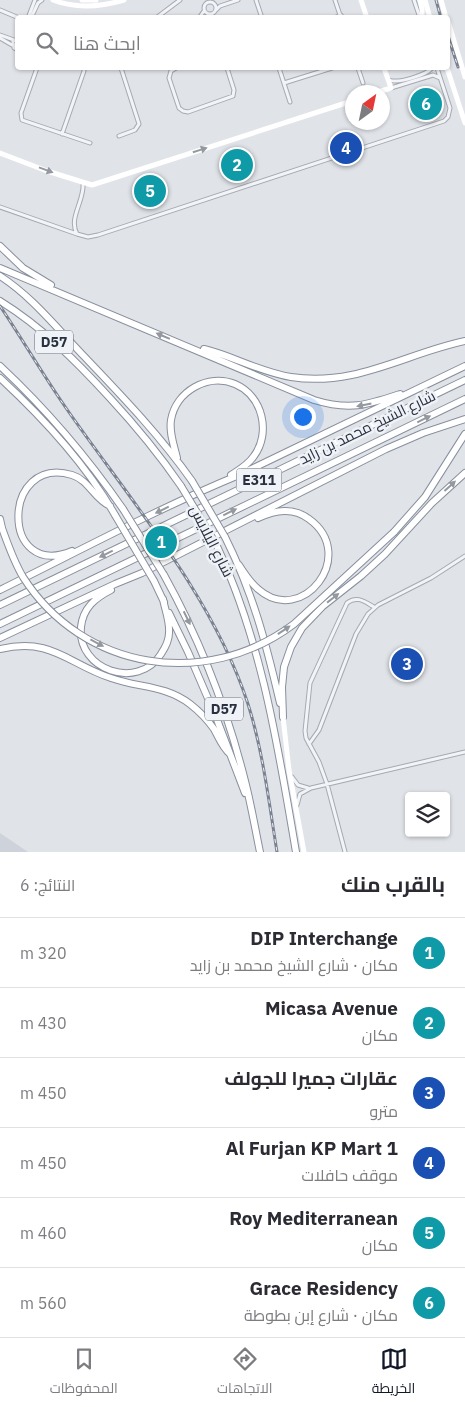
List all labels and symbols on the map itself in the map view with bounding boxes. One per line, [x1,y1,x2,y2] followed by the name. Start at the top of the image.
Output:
[345,85,390,130] north arrow
[410,85,442,123] pin: 6
[330,129,362,167] pin: 4
[193,146,208,154] one-way arrow
[221,146,253,184] pin: 2
[38,167,53,174] one-way arrow
[134,172,166,210] pin: 5
[35,331,73,354] road number: D57
[156,331,170,339] one-way arrow
[296,386,439,470] street label: شارع الشيخ محمد بن زايد
[356,401,372,409] one-way arrow
[290,404,316,430] your location
[417,415,431,423] one-way arrow
[236,468,282,492] road number: E311
[444,480,456,492] one-way arrow
[184,502,238,581] street label: شارع اليلايس
[155,506,169,514] one-way arrow
[223,508,237,516] one-way arrow
[145,523,177,561] pin: 1
[99,550,113,558] one-way arrow
[326,593,339,604] one-way arrow
[183,611,191,625] one-way arrow
[278,626,291,635] one-way arrow
[90,639,104,647] one-way arrow
[391,645,423,683] pin: 3
[205,698,243,721] road number: D57

